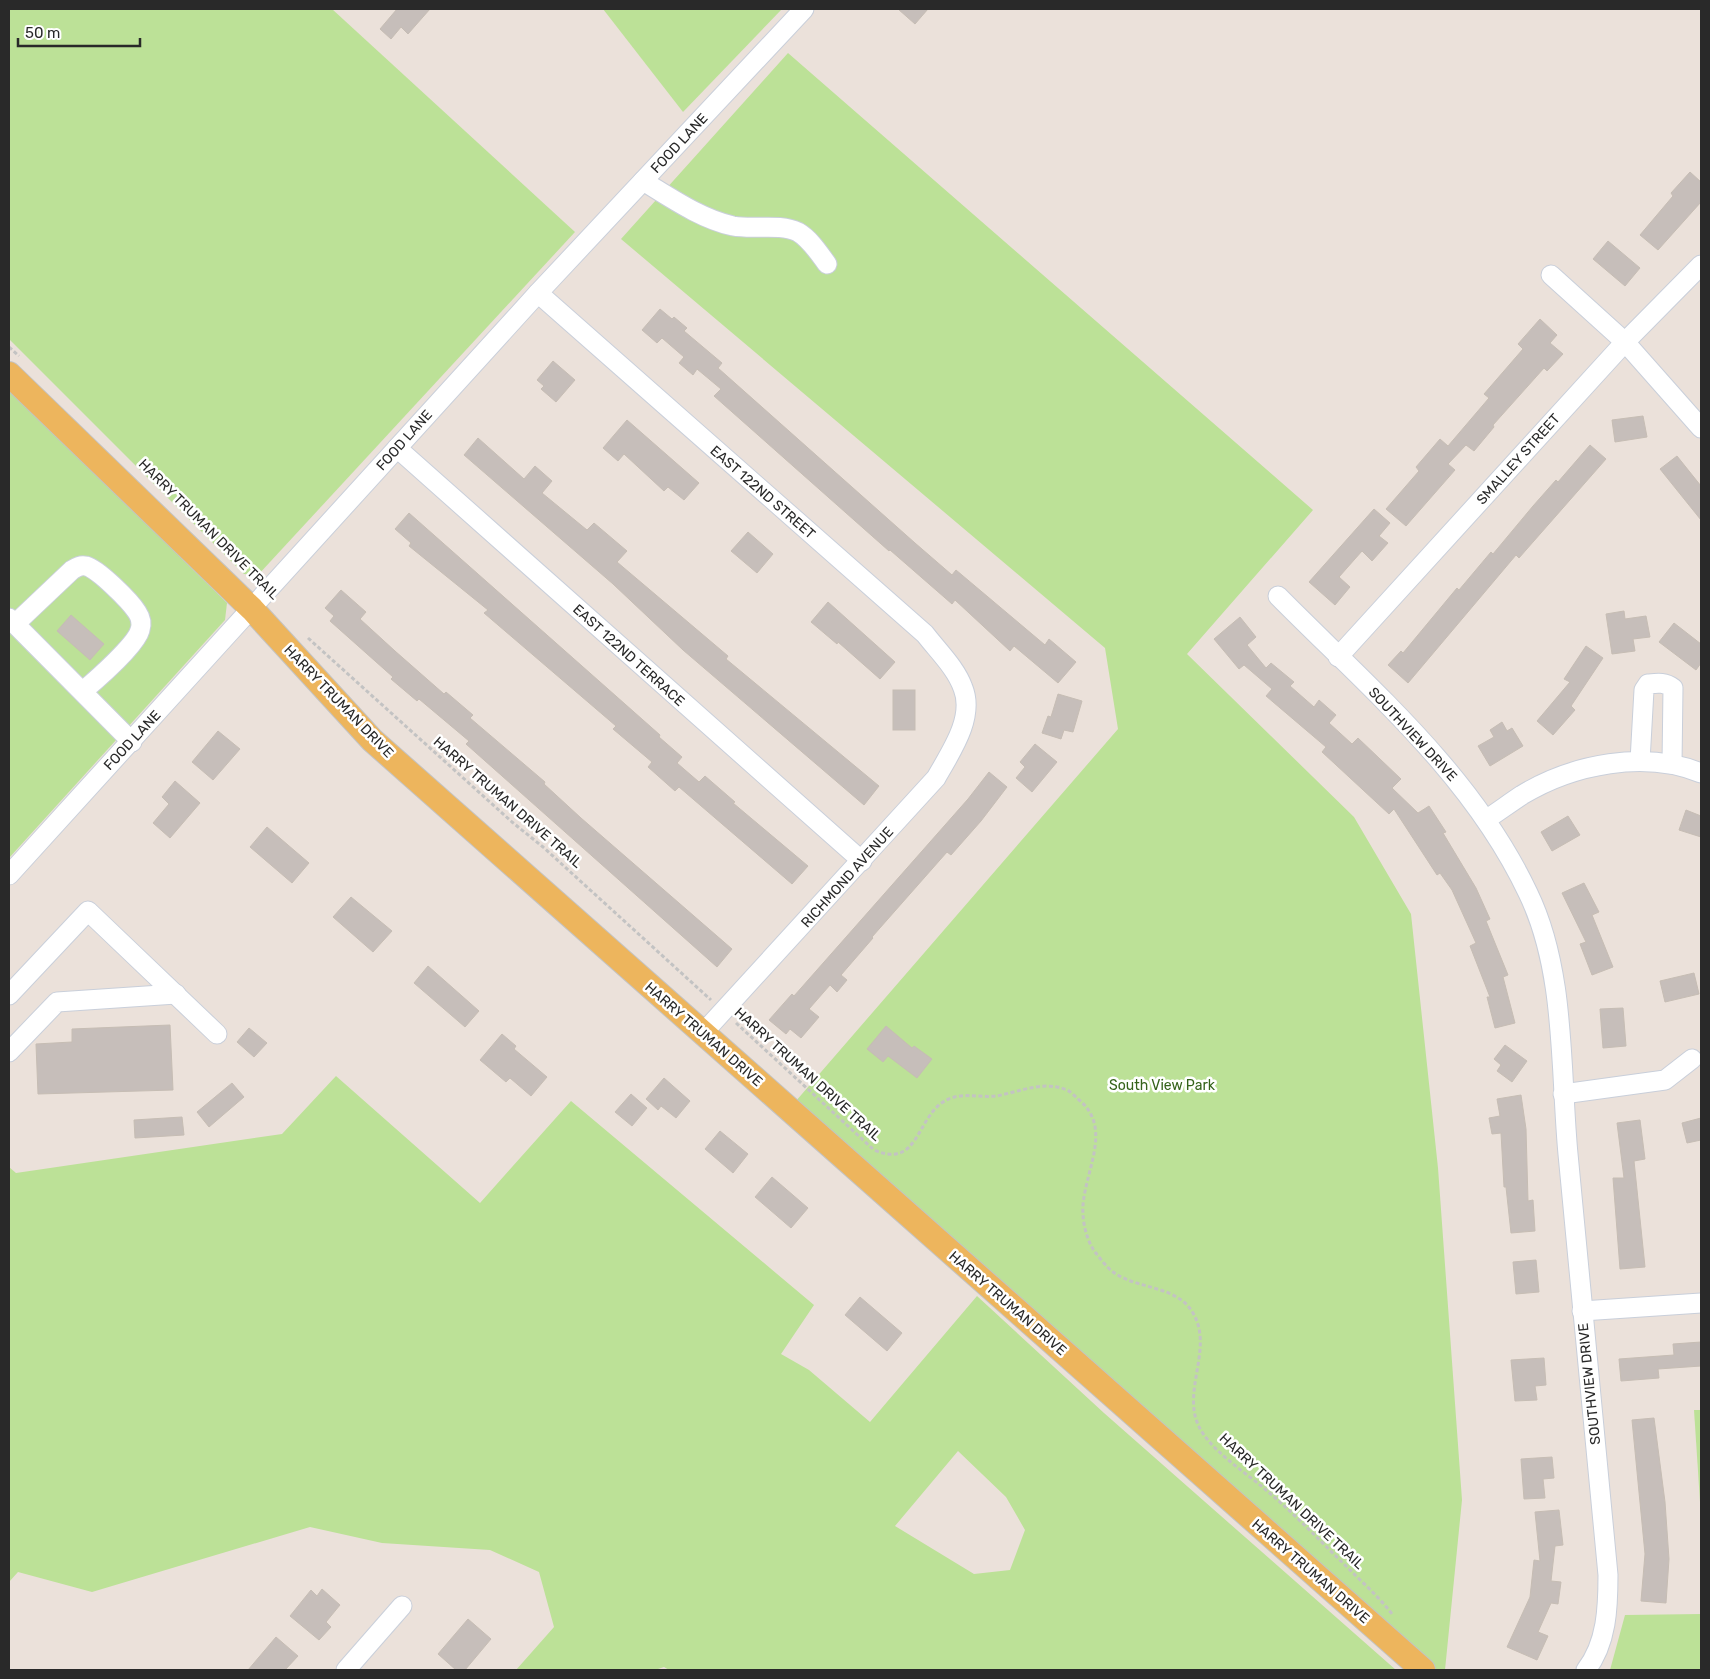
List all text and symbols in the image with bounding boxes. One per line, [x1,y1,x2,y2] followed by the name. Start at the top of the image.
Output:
[18,15,140,47] scale bar
[25,24,60,42] text: 50 m
[647,110,711,177] street label: FOOD LANE
[373,407,436,474] street label: FOOD LANE
[1473,410,1564,508] street label: SMALLEY STREET
[707,442,819,543] street label: EAST 122ND STREET
[135,456,282,603] street label: HARRY TRUMAN DRIVE TRAIL
[569,601,688,710] street label: EAST 122ND TERRACE
[280,641,397,761] street label: HARRY TRUMAN DRIVE
[1365,684,1461,785] street label: SOUTHVIEW DRIVE
[100,707,164,774] street label: FOOD LANE
[430,733,586,872] street label: HARRY TRUMAN DRIVE TRAIL
[798,823,897,931] street label: RICHMOND AVENUE
[641,979,766,1090] street label: HARRY TRUMAN DRIVE
[731,1004,885,1145] street label: HARRY TRUMAN DRIVE TRAIL
[1109,1077,1216,1094] park label: South View Park
[945,1248,1070,1359] street label: HARRY TRUMAN DRIVE
[1575,1322,1604,1446] street label: SOUTHVIEW DRIVE
[1216,1429,1368,1573] street label: HARRY TRUMAN DRIVE TRAIL
[1249,1515,1373,1627] street label: HARRY TRUMAN DRIVE

